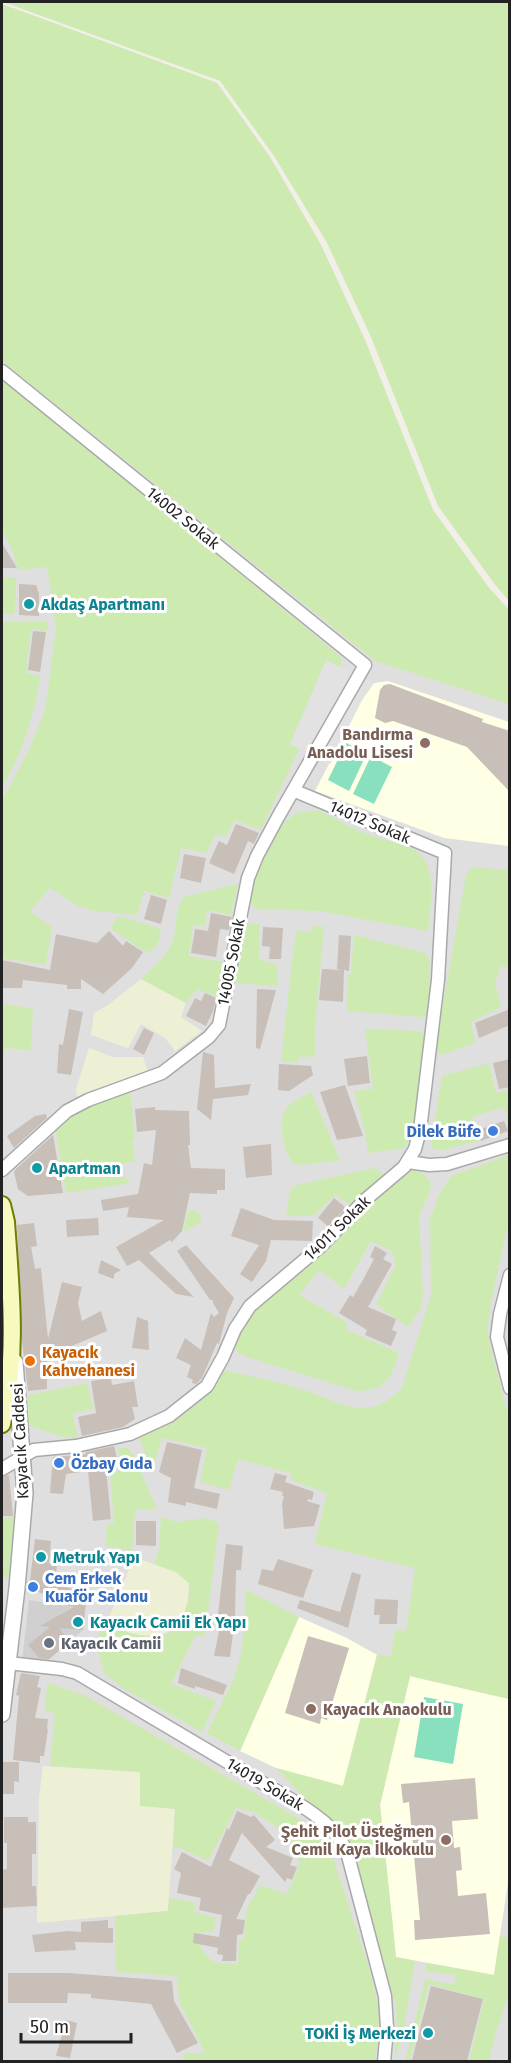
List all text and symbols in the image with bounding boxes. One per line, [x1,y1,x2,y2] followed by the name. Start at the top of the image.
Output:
[143,483,224,554] street label: 14002 Sokak
[40,595,165,615] place label: Akdaş Apartmanı
[22,597,36,611] marker: Akdaş Apartmanı
[306,725,413,762] place label: Bandırma Anadolu Lisesi
[418,736,432,750] marker: Bandırma Anadolu Lisesi
[327,796,414,848] street label: 14012 Sokak
[213,916,249,1007] street label: 14005 Sokak
[407,1122,481,1141] place label: Dilek Büfe
[486,1124,500,1138] marker: Dilek Büfe
[48,1159,121,1178] place label: Apartman
[30,1161,44,1175] marker: Apartman
[300,1191,375,1264] street label: 14011 Sokak
[42,1343,135,1380] place label: Kayacık Kahvehanesi
[23,1354,37,1368] marker: Kayacık Kahvehanesi
[7,1383,33,1499] street label: Kayacık Caddesi
[71,1453,153,1473] place label: Özbay Gıda
[52,1456,66,1470] marker: Özbay Gıda
[53,1548,140,1567] place label: Metruk Yapı
[34,1550,48,1564] marker: Metruk Yapı
[45,1569,148,1606] place label: Cem Erkek Kuaför Salonu
[26,1580,40,1594] marker: Cem Erkek Kuaför Salonu
[90,1613,246,1632] place label: Kayacık Camii Ek Yapı
[71,1615,85,1629] marker: Kayacık Camii Ek Yapı
[61,1634,161,1653] place label: Kayacık Camii
[42,1636,56,1650] marker: Kayacık Camii
[323,1700,452,1719] place label: Kayacık Anaokulu
[304,1702,318,1716] marker: Kayacık Anaokulu
[223,1754,308,1815] street label: 14019 Sokak
[281,1821,434,1859] place label: Şehit Pilot Üsteğmen Cemil Kaya İlkokulu
[439,1833,453,1847] marker: Şehit Pilot Üsteğmen Cemil Kaya İlkokulu
[21,2006,130,2044] scale bar
[30,2016,69,2038] text: 50 m
[305,2024,416,2044] place label: TOKİ İş Merkezi
[421,2026,435,2040] marker: TOKİ İş Merkezi

